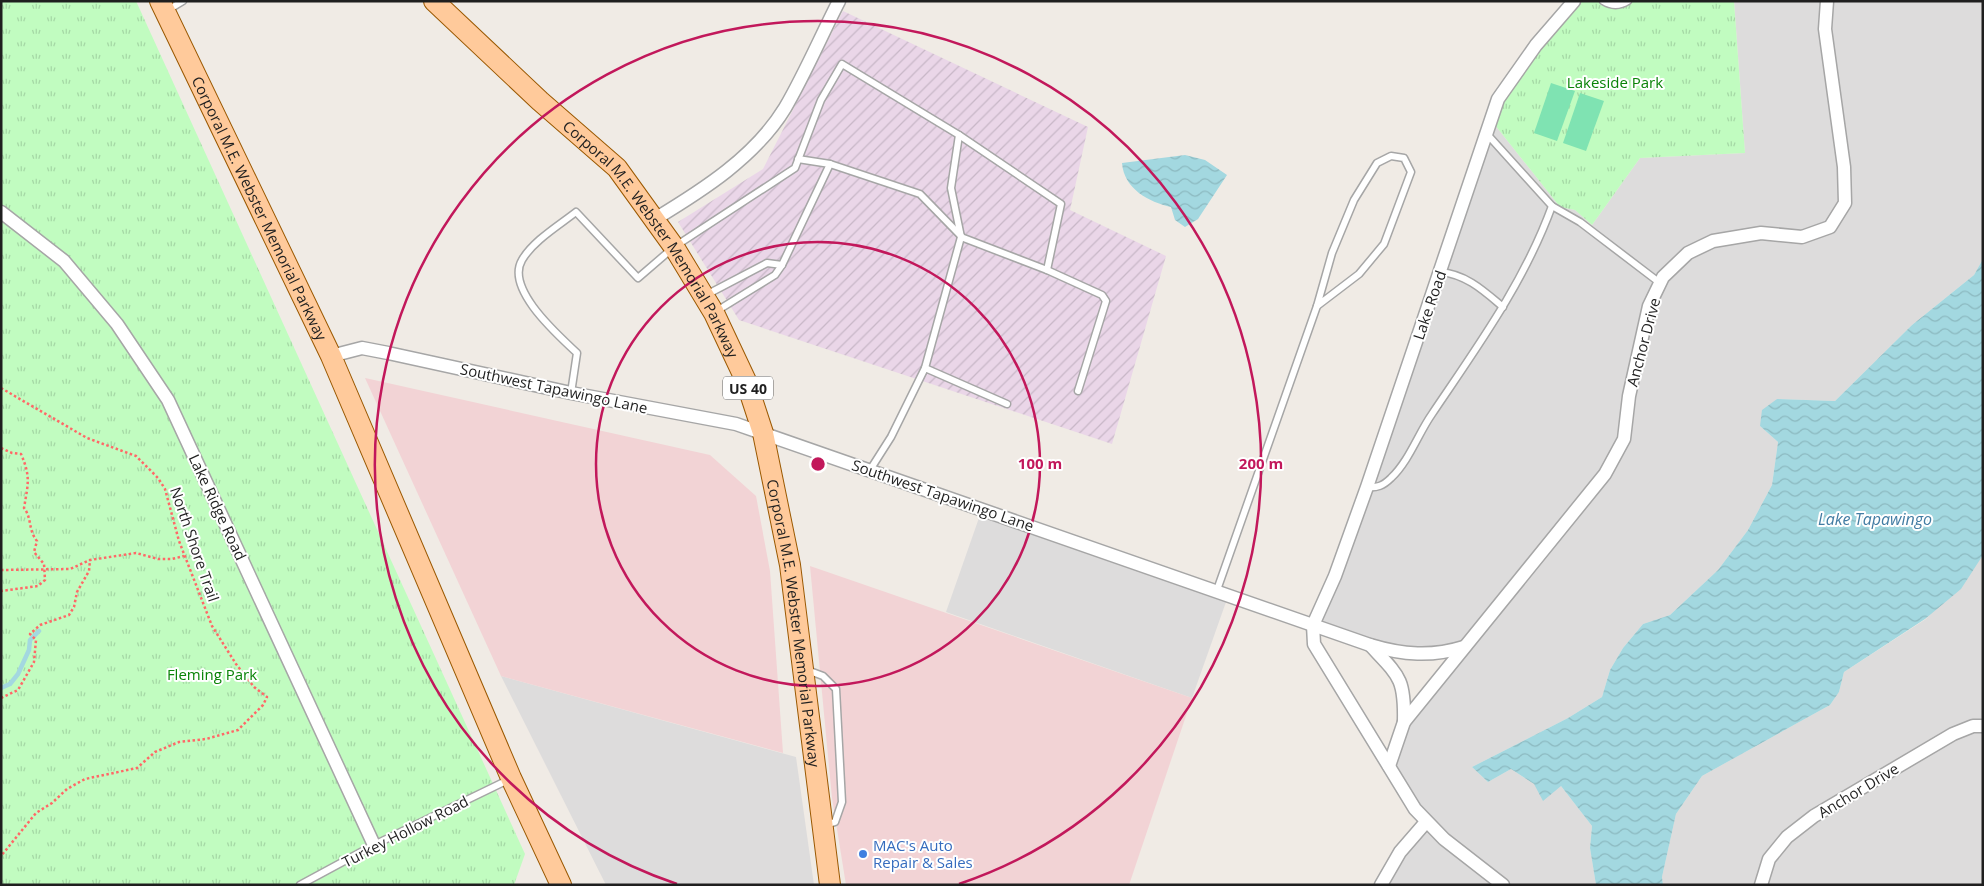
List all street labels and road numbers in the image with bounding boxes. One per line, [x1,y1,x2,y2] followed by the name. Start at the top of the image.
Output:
[188,73,332,344] street label: Corporal M.E. Webster Memorial Parkway
[559,116,744,361] street label: Corporal M.E. Webster Memorial Parkway
[1408,268,1450,342] street label: Lake Road
[1622,296,1664,388] street label: Anchor Drive
[459,358,649,418] street label: Southwest Tapawingo Lane
[723,376,773,399] road number: US 40
[185,451,251,563] street label: Lake Ridge Road
[849,454,1037,536] street label: Southwest Tapawingo Lane
[763,477,825,769] street label: Corporal M.E. Webster Memorial Parkway
[166,484,224,604] street label: North Shore Trail
[1814,758,1902,822] street label: Anchor Drive
[338,790,472,872] street label: Turkey Hollow Road

